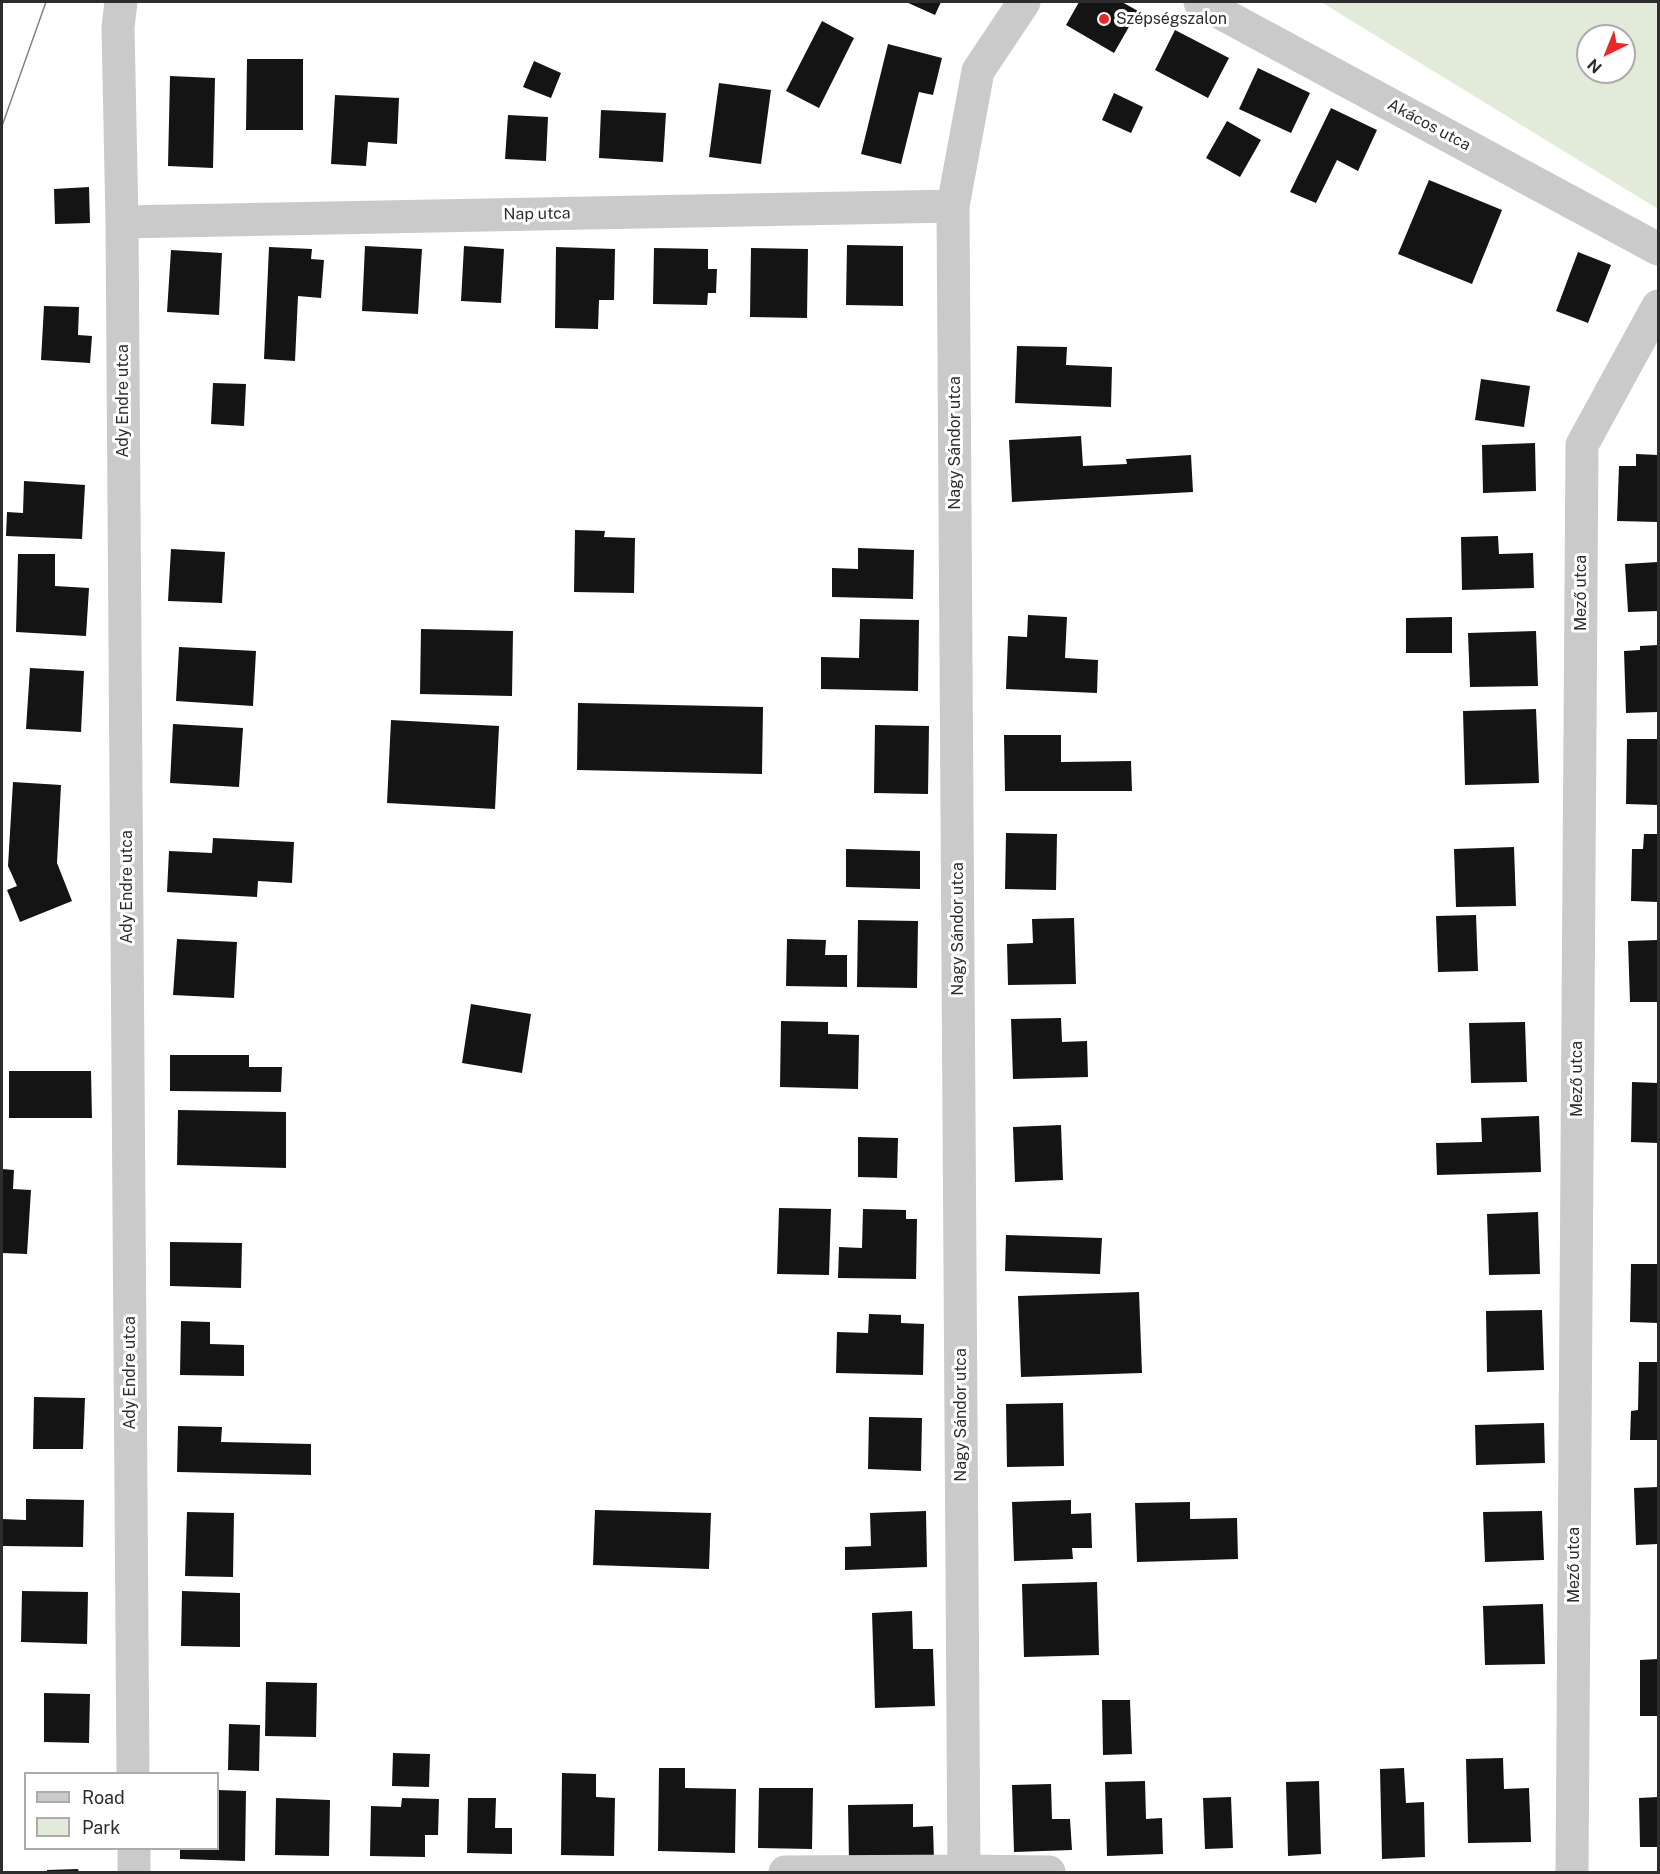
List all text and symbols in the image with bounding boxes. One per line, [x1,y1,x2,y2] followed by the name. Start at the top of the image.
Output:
[1116,9,1227,29] place label: Szépségszalon
[1097,12,1111,26] marker: Szépségszalon
[1576,24,1636,84] north arrow
[1584,55,1606,77] text: N
[1384,95,1474,155] street label: Akácos utca
[503,204,571,224] street label: Nap utca
[113,344,133,458] street label: Ady Endre utca
[945,376,965,510] street label: Nagy Sándor utca
[1571,555,1591,631] street label: Mező utca
[117,830,137,944] street label: Ady Endre utca
[948,862,968,996] street label: Nagy Sándor utca
[1567,1041,1587,1117] street label: Mező utca
[120,1316,140,1430] street label: Ady Endre utca
[951,1348,971,1482] street label: Nagy Sándor utca
[1564,1527,1584,1603] street label: Mező utca
[24,1772,219,1850] legend
[82,1787,125,1808] text: Road
[82,1817,120,1838] text: Park

